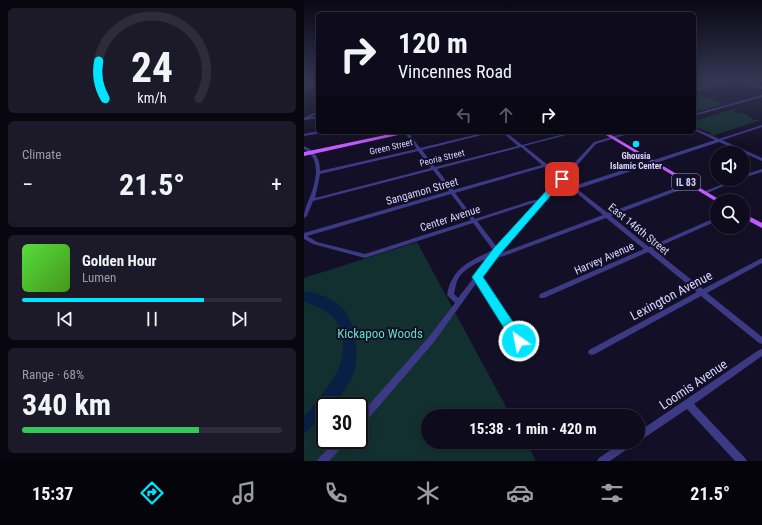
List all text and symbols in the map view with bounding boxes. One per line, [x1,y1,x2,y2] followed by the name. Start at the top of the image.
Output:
[398,27,468,60] text: 120 m
[332,28,384,80] icon: right
[131,42,173,91] text: 24
[398,61,512,82] text: Vincennes Road
[137,89,167,105] text: km/h
[453,104,475,126] icon: left
[495,104,517,126] icon: ahead
[537,104,559,126] icon: right
[368,137,414,157] street label: Green Street
[631,139,641,149] marker: Ghousia Islamic Center
[710,146,750,234] map controls
[710,146,750,186] button: sound
[22,147,61,162] text: Climate
[418,148,466,168] street label: Peoria Street
[610,151,662,171] place label: Ghousia Islamic Center
[545,162,579,196] pin
[119,167,185,202] text: 21.5°
[551,168,573,190] icon: arrive
[22,172,33,197] text: −
[271,172,282,197] text: +
[672,174,700,190] road number: IL 83
[385,175,460,208] street label: Sangamon Street
[710,194,750,234] button: search
[606,201,672,258] street label: East 146th Street
[418,203,482,234] street label: Center Avenue
[572,239,636,277] street label: Harvey Avenue
[82,252,157,270] text: Golden Hour
[628,268,715,323] street label: Lexington Avenue
[82,270,116,285] text: Lumen
[54,308,76,330] icon: previous
[141,308,163,330] icon: pause
[228,308,250,330] icon: next
[498,320,540,362] position arrow
[337,326,423,341] park label: Kickapoo Woods
[657,356,730,413] street label: Loomis Avenue
[22,367,84,382] text: Range · 68%
[22,387,111,422] text: 340 km
[316,397,368,449] speed limit sign: 30
[469,420,597,438] text: 15:38 · 1 min · 420 m
[138,479,166,507] icon: directions
[230,479,258,507] icon: music
[322,479,350,507] icon: phone
[414,479,442,507] icon: climate
[506,479,534,507] icon: car
[598,479,626,507] icon: filters
[32,483,73,504] text: 15:37
[690,483,730,504] text: 21.5°

